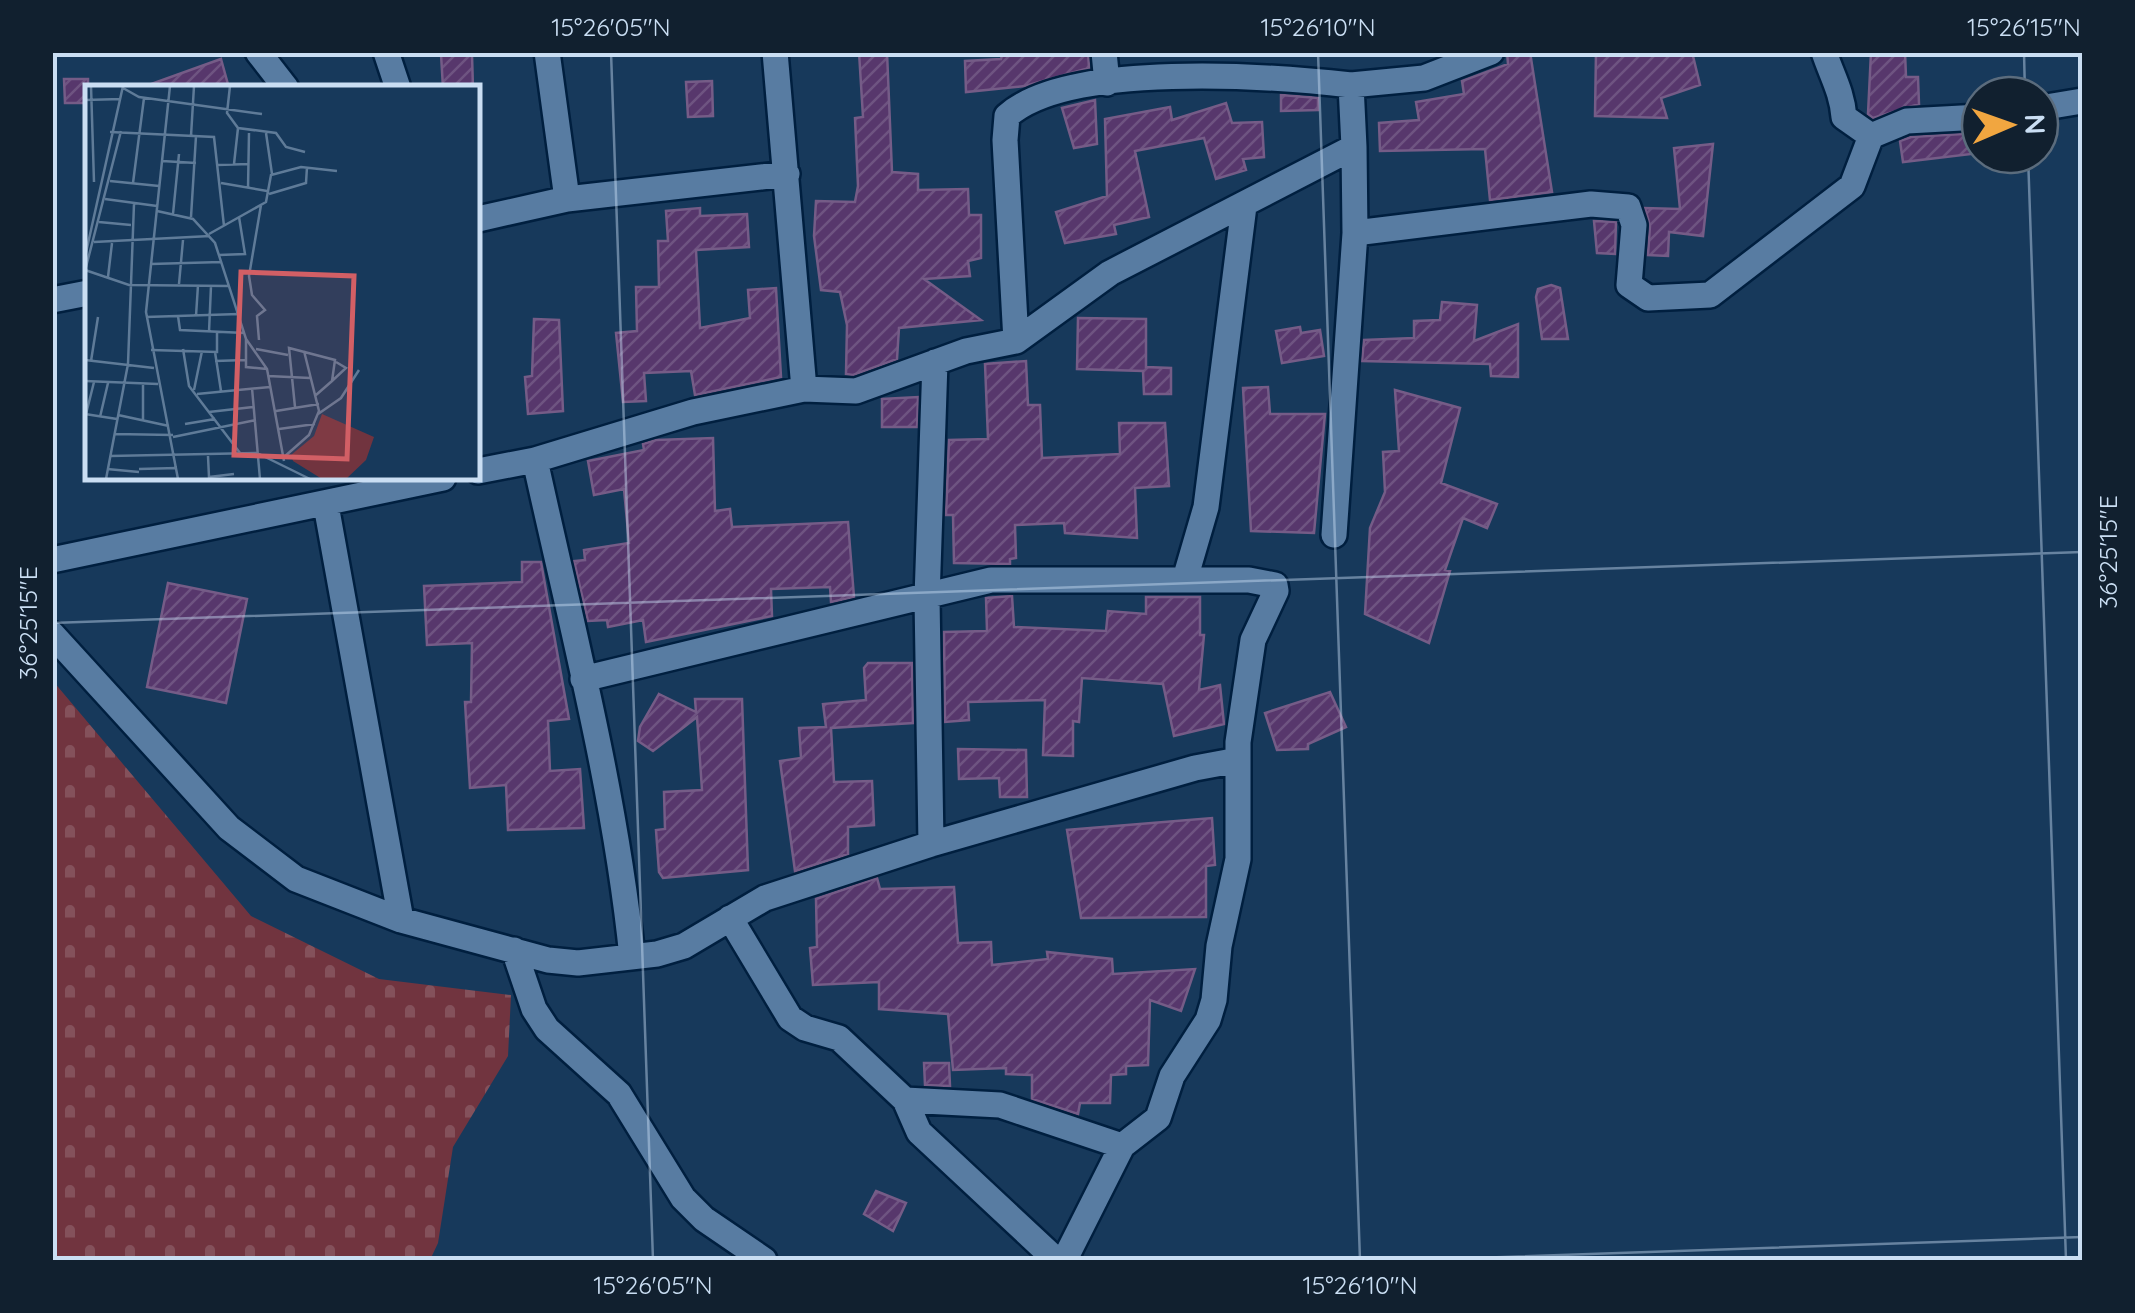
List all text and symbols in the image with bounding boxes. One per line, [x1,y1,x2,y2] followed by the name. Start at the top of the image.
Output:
[551,11,671,42] text: 15°26'05"N
[1260,11,1376,42] text: 15°26'10"N
[1967,11,2081,42] text: 15°26'15"N
[1960,75,2060,175] north arrow
[85,85,480,480] inset map
[2018,113,2053,135] text: N
[2092,495,2123,609] text: 36°25'15"E
[12,566,43,680] text: 36°25'15"E
[593,1269,713,1300] text: 15°26'05"N
[1302,1269,1418,1300] text: 15°26'10"N

